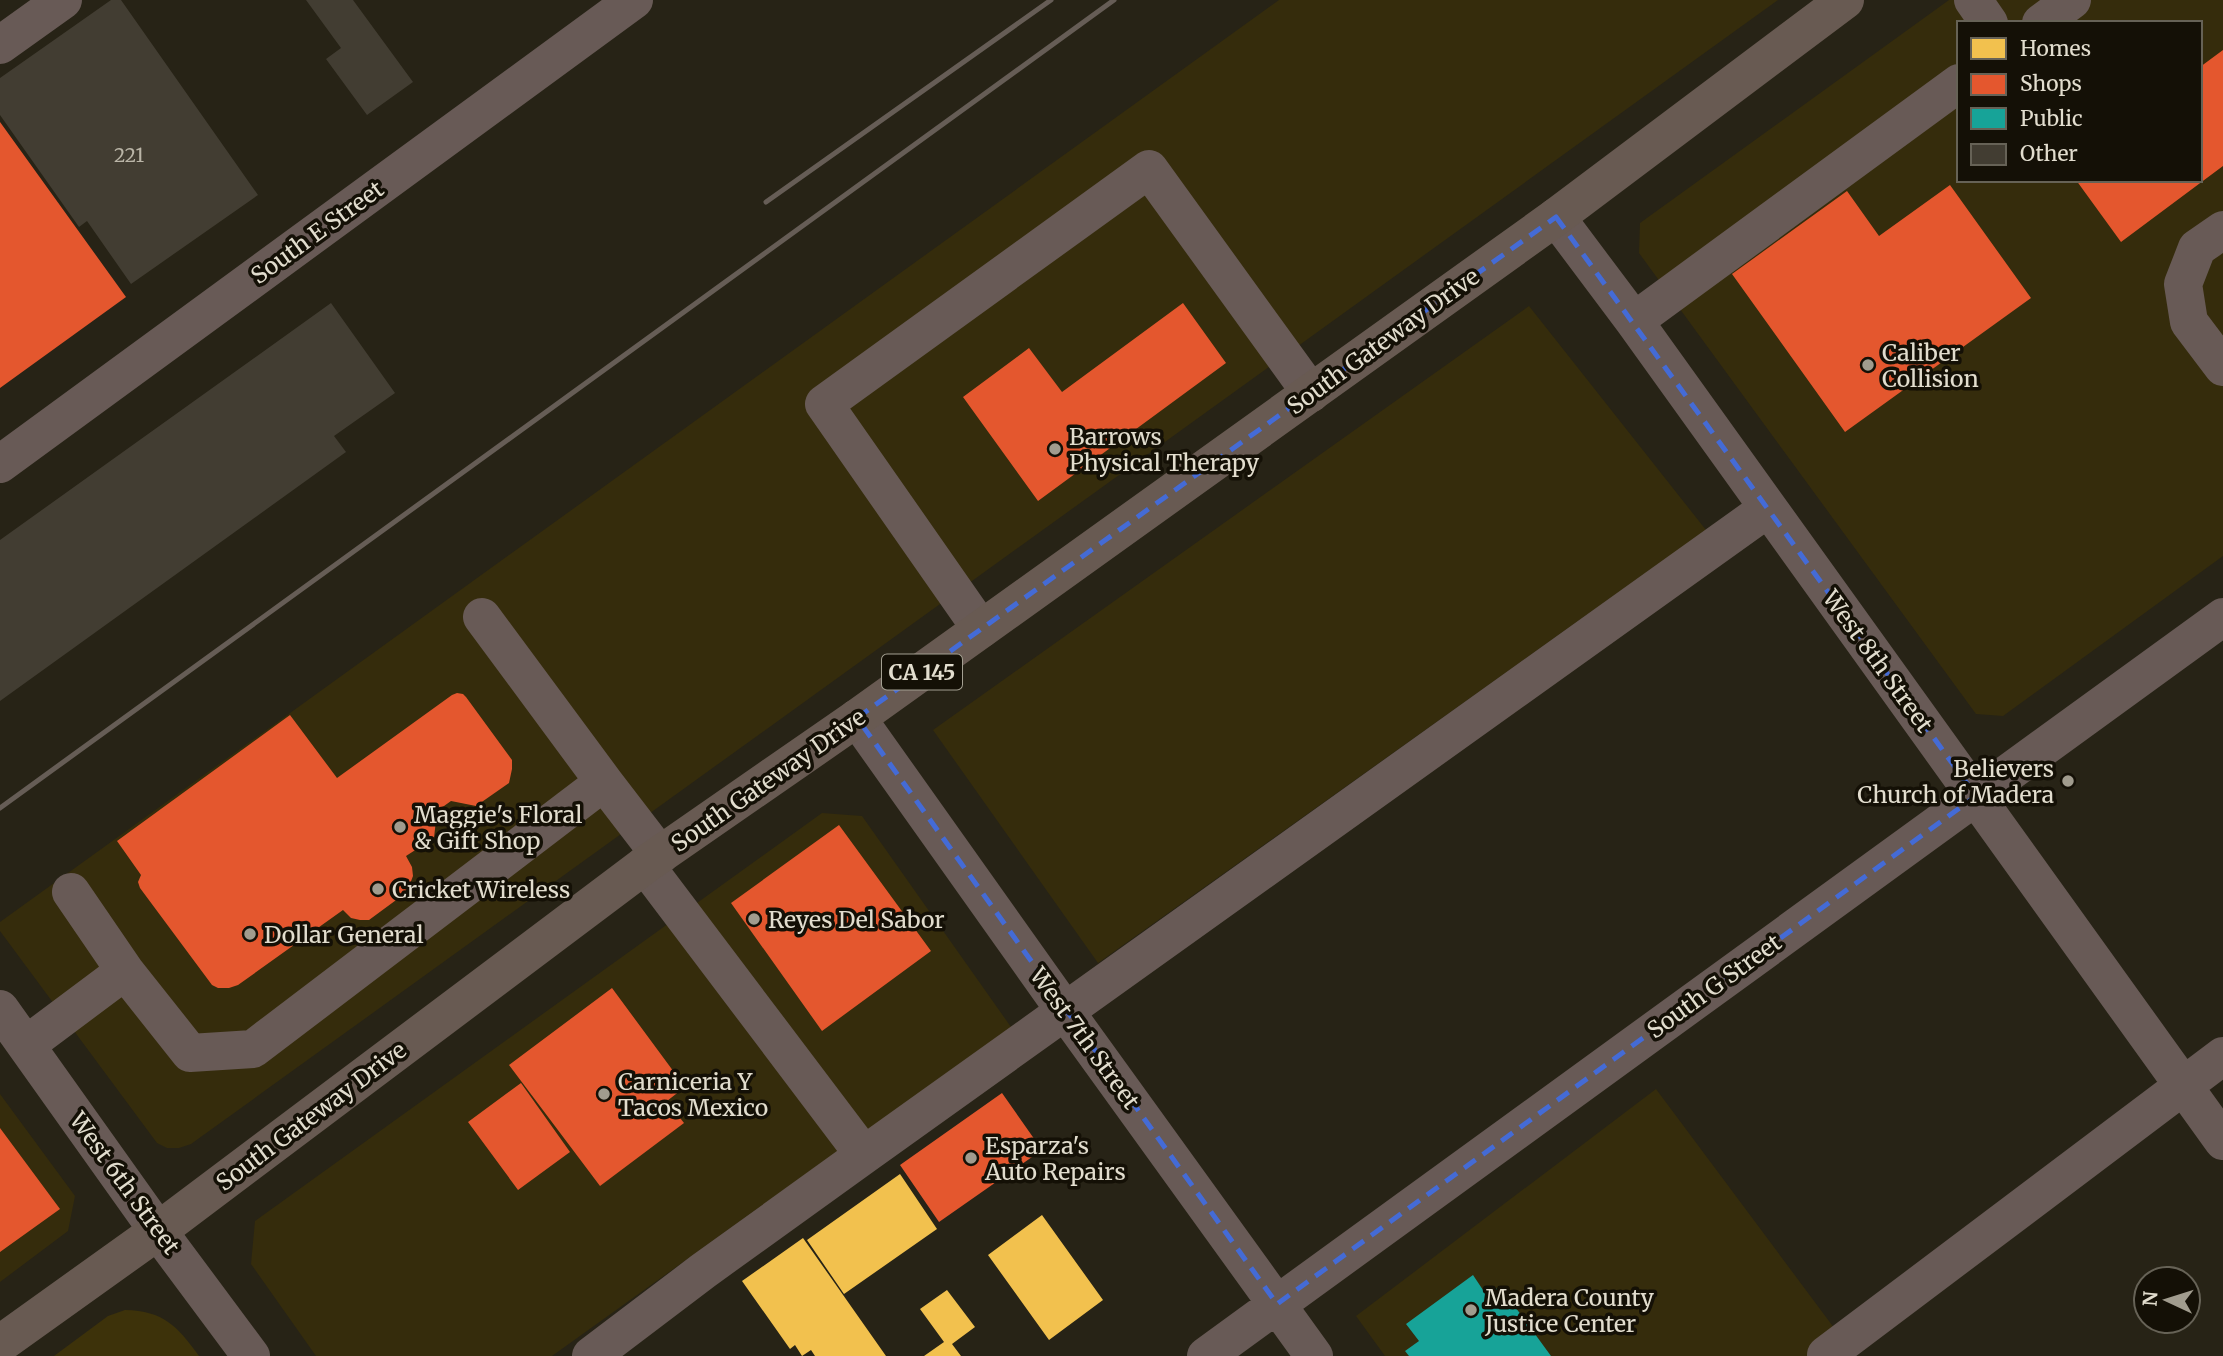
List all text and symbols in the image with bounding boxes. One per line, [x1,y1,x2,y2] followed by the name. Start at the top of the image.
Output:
[1957,21,2202,182] legend
[2020,35,2091,62] text: Homes
[2020,70,2082,97] text: Shops
[2020,105,2083,132] text: Public
[2020,140,2078,167] text: Other
[114,143,144,167] house number: 221
[245,174,389,290] street label: South E Street
[1281,262,1485,420] street label: South Gateway Drive
[1882,338,1979,393] place label: Caliber Collision
[1860,357,1876,373] marker: Caliber Collision
[1069,422,1260,477] place label: Barrows Physical Therapy
[1047,441,1063,457] marker: Barrows Physical Therapy
[1816,583,1939,738] street label: West 8th Street
[882,654,962,690] road number: CA 145
[665,702,871,858] street label: South Gateway Drive
[1857,754,2054,809] place label: Believers Church of Madera
[2060,773,2076,789] marker: Believers Church of Madera
[414,800,583,855] place label: Maggie's Floral & Gift Shop
[392,819,408,835] marker: Maggie's Floral & Gift Shop
[392,875,570,904] place label: Cricket Wireless
[370,881,386,897] marker: Cricket Wireless
[768,905,945,934] place label: Reyes Del Sabor
[746,911,762,927] marker: Reyes Del Sabor
[264,920,424,949] place label: Dollar General
[242,926,258,942] marker: Dollar General
[1641,928,1787,1044] street label: South G Street
[1023,961,1146,1114] street label: West 7th Street
[210,1035,412,1197] street label: South Gateway Drive
[618,1067,768,1122] place label: Carniceria Y Tacos Mexico
[596,1086,612,1102] marker: Carniceria Y Tacos Mexico
[63,1105,186,1260] street label: West 6th Street
[984,1131,1126,1186] place label: Esparza's Auto Repairs
[963,1150,979,1166] marker: Esparza's Auto Repairs
[2132,1265,2202,1335] north arrow
[1484,1283,1655,1338] place label: Madera County Justice Center
[2138,1290,2163,1307] text: N
[1463,1302,1479,1318] marker: Madera County Justice Center

